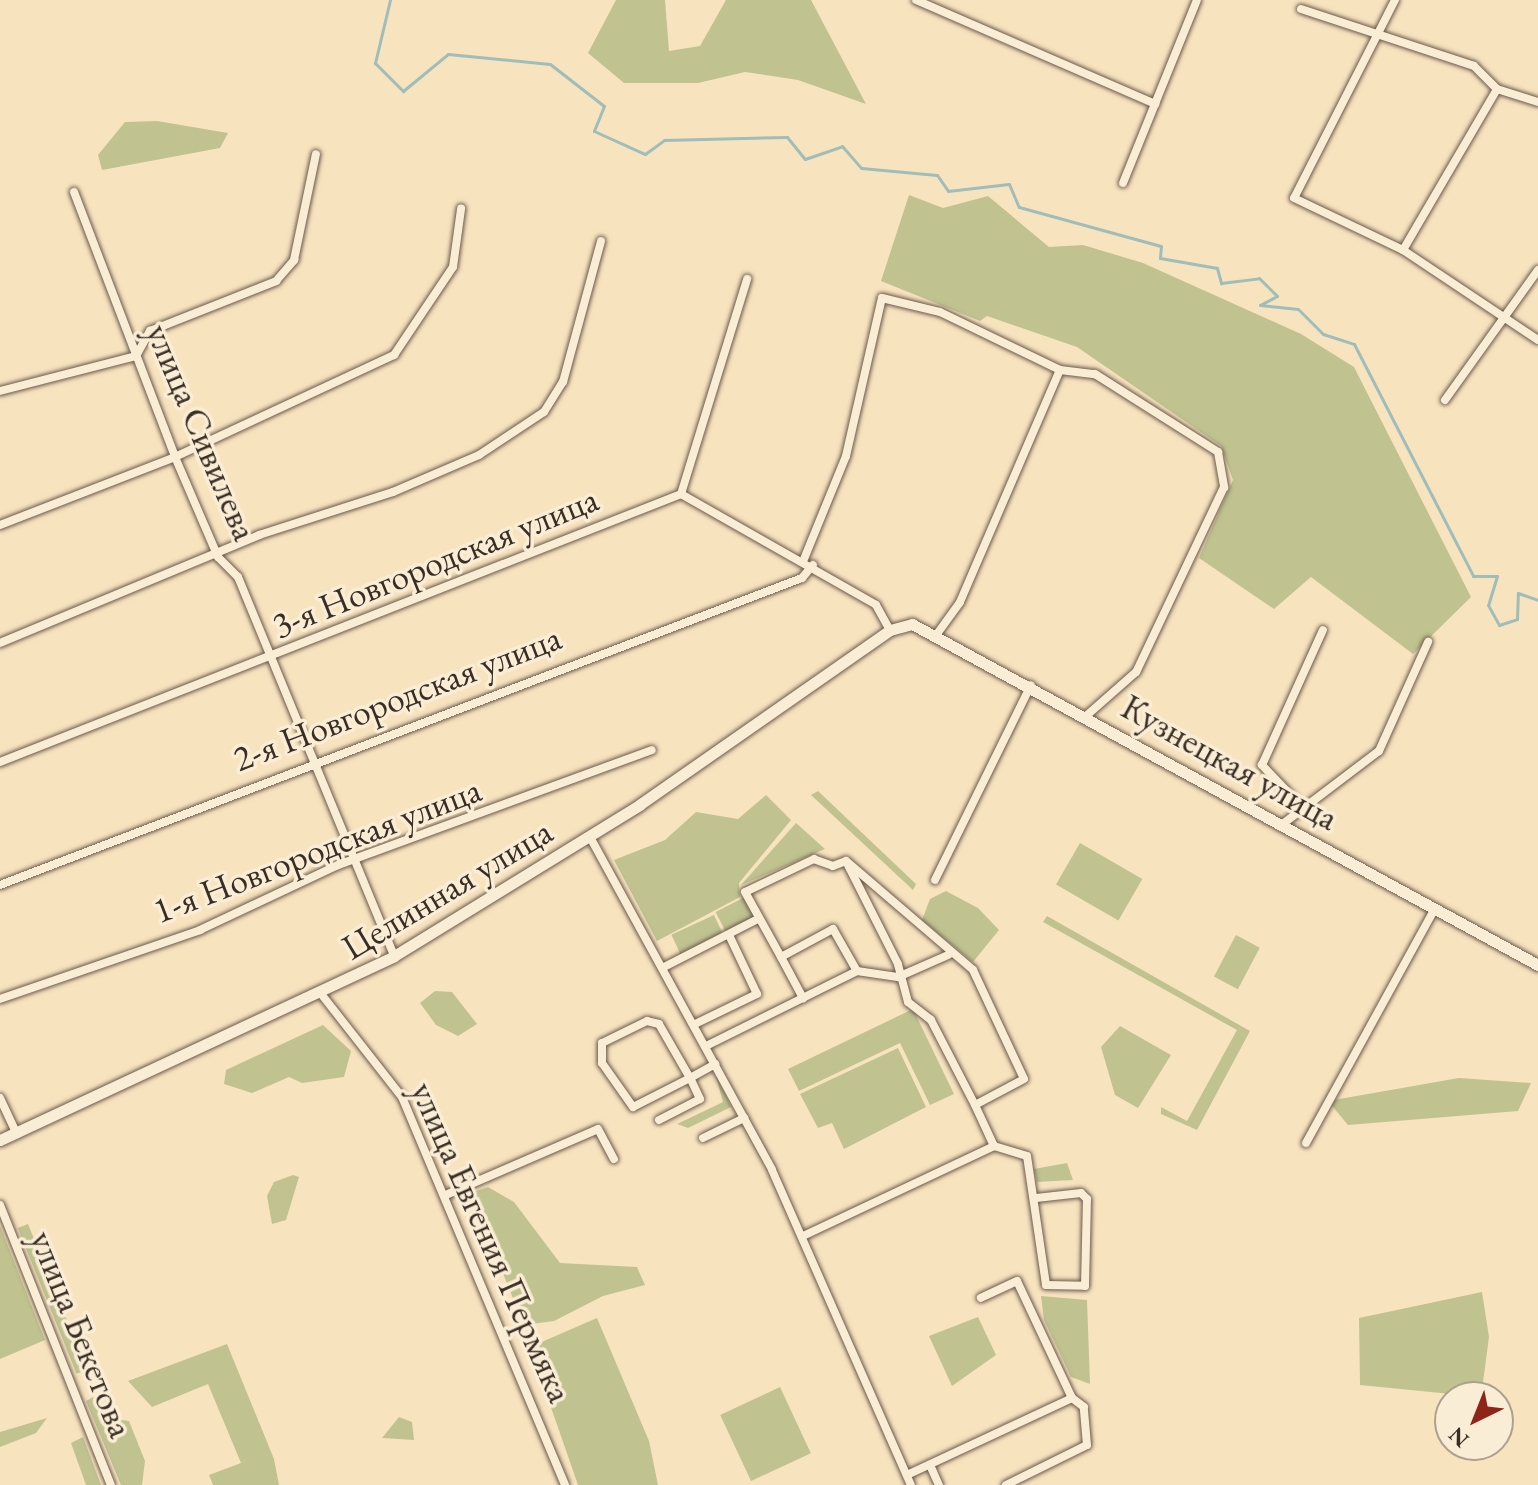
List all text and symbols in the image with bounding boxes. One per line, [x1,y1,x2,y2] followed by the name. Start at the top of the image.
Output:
[137,317,267,547] street label: улица Сивилева
[266,477,604,647] street label: 3-я Новгородская улица
[227,616,567,780] street label: 2-я Новгородская улица
[1114,685,1346,839] street label: Кузнецкая улица
[147,768,487,932] street label: 1-я Новгородская улица
[334,809,560,969] street label: Целинная улица
[402,1075,582,1409] street label: улица Евгения Пермяка
[21,1224,143,1444] street label: улица Бекетова
[1434,1381,1514,1461] north arrow
[1442,1421,1475,1454] text: N

